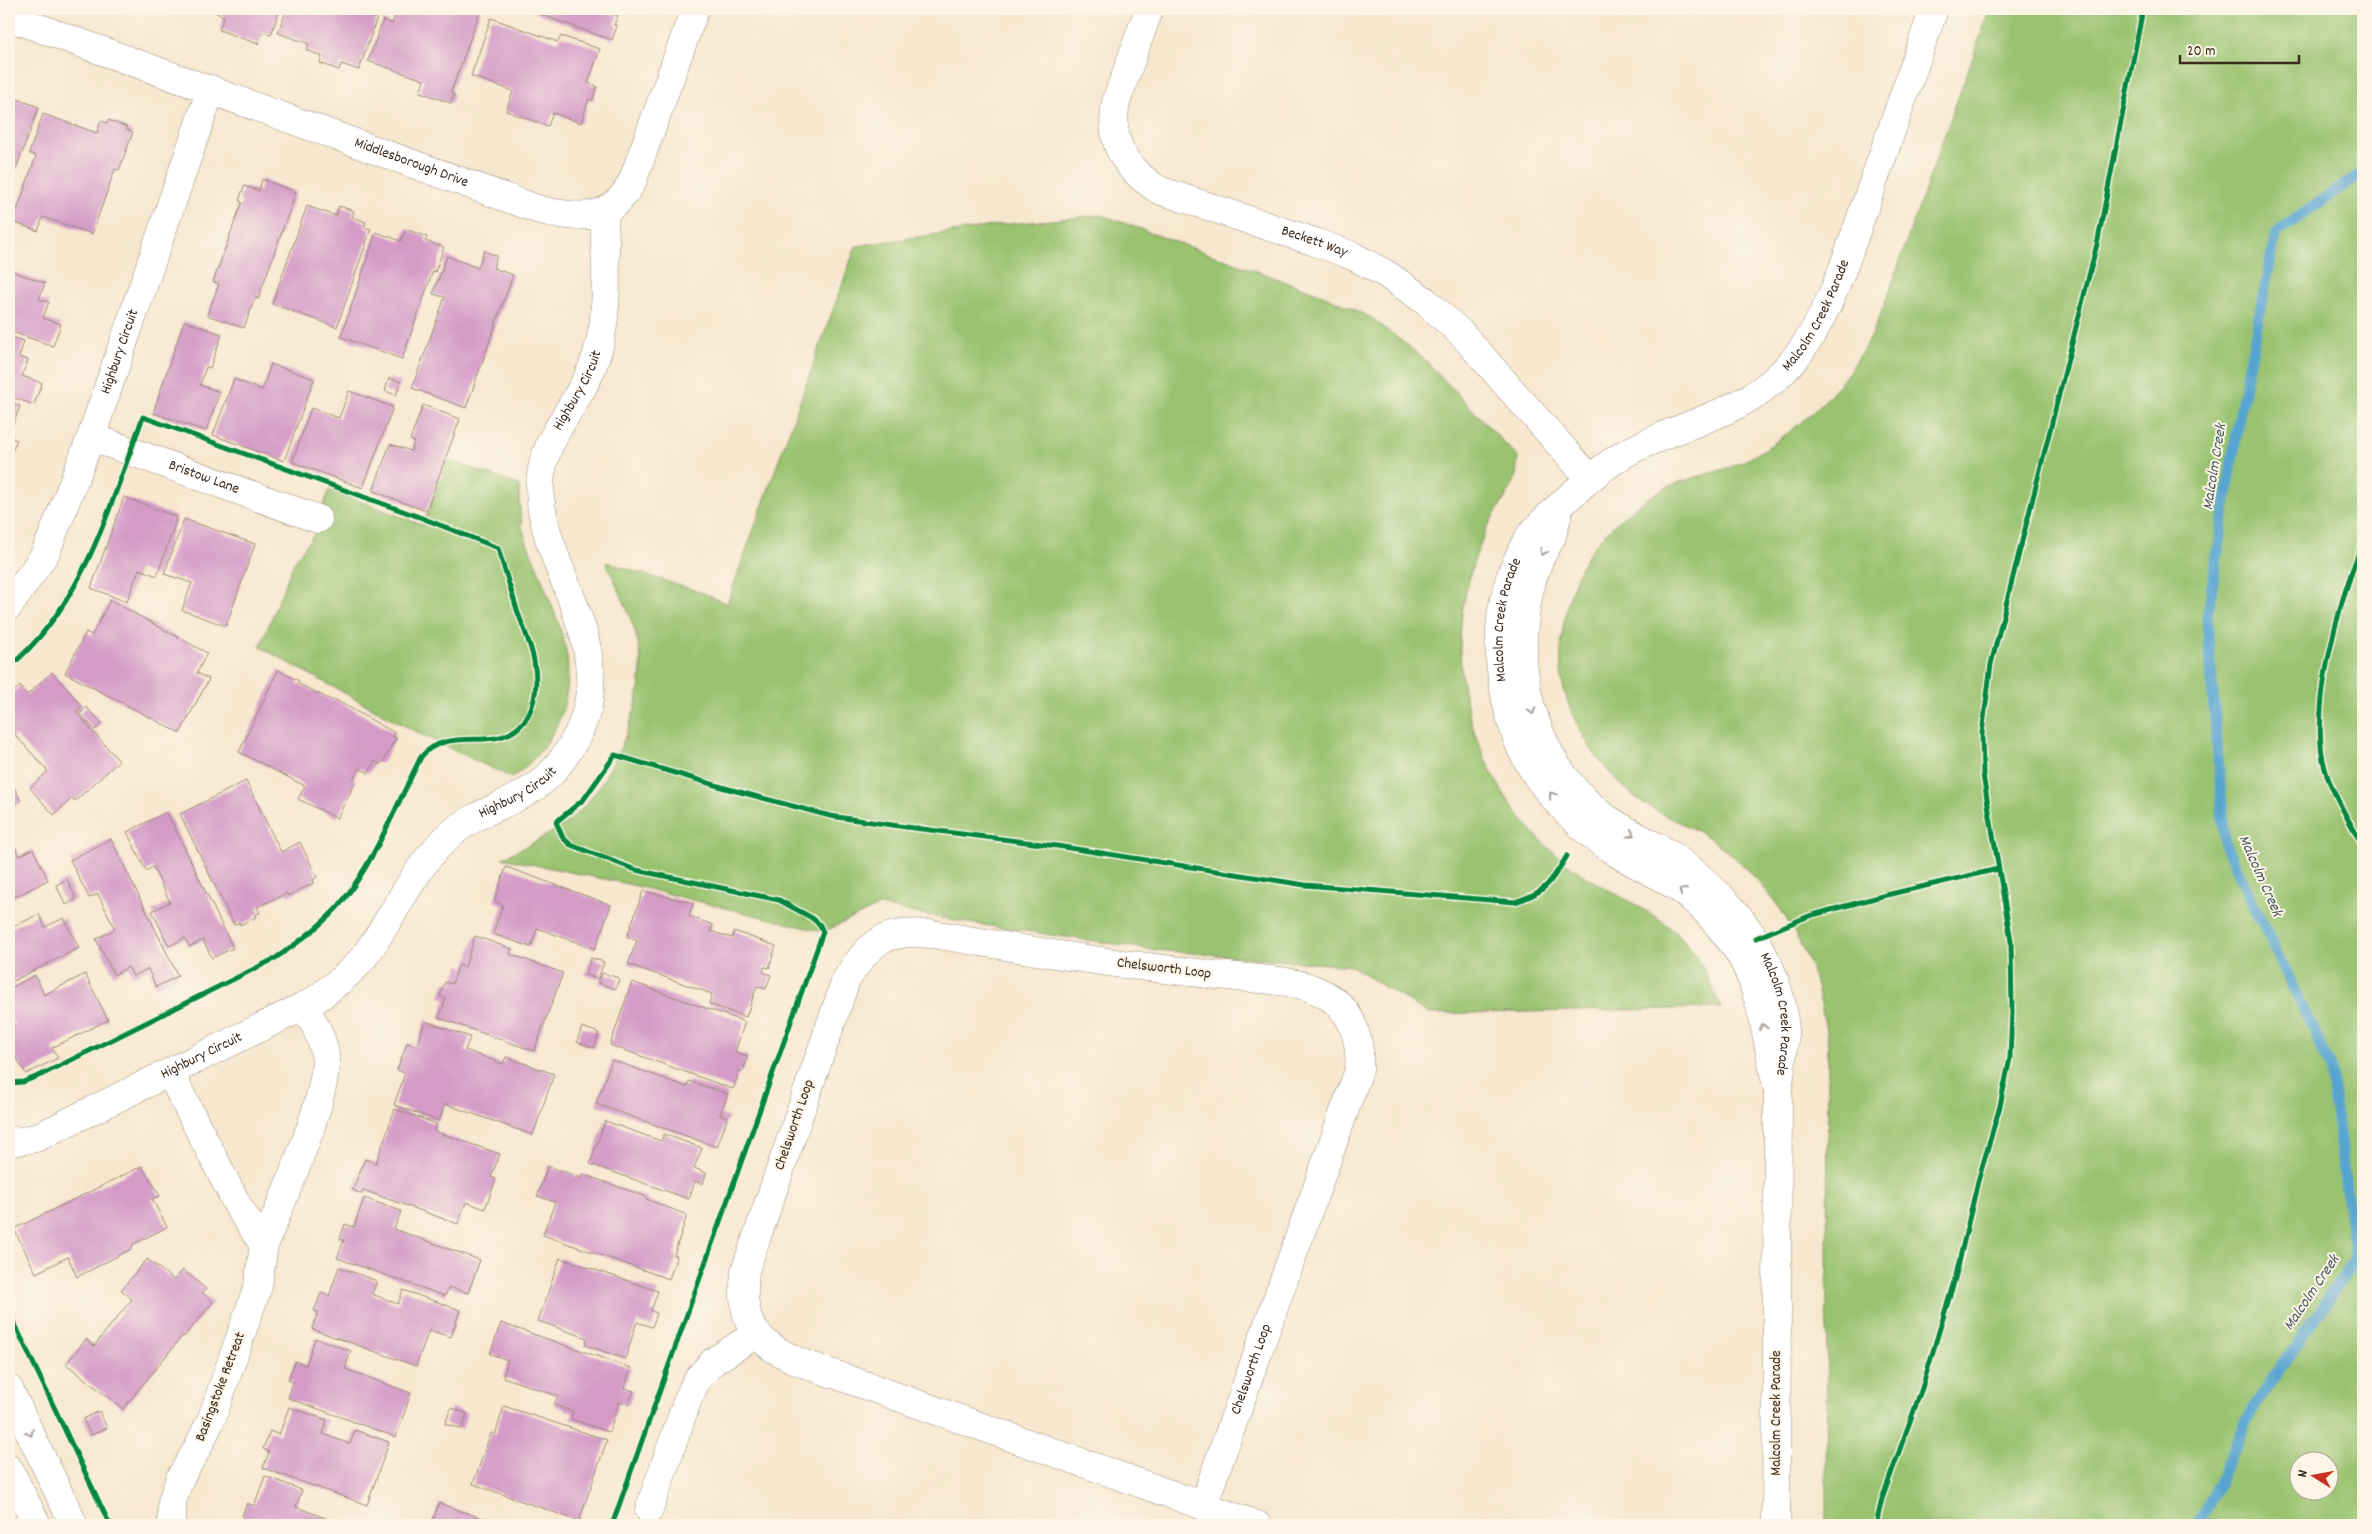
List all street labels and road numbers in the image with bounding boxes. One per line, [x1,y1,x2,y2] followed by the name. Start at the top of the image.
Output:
[351,132,472,194] street label: Middlesborough Drive
[1278,220,1351,264] street label: Beckett Way
[1777,256,1856,377] street label: Malcolm Creek Parade
[96,306,145,397] street label: Highbury Circuit
[548,347,609,435] street label: Highbury Circuit
[165,455,243,501] street label: Bristow Lane
[1489,554,1528,683] street label: Malcolm Creek Parade
[475,762,563,825] street label: Highbury Circuit
[1753,949,1795,1077] street label: Malcolm Creek Parade
[1116,952,1213,986] street label: Chelsworth Loop
[157,1027,247,1086] street label: Highbury Circuit
[769,1076,821,1173] street label: Chelsworth Loop
[1225,1321,1278,1418] street label: Chelsworth Loop
[190,1329,252,1445] street label: Basingstoke Retreat
[1766,1350,1788,1476] street label: Malcolm Creek Parade

